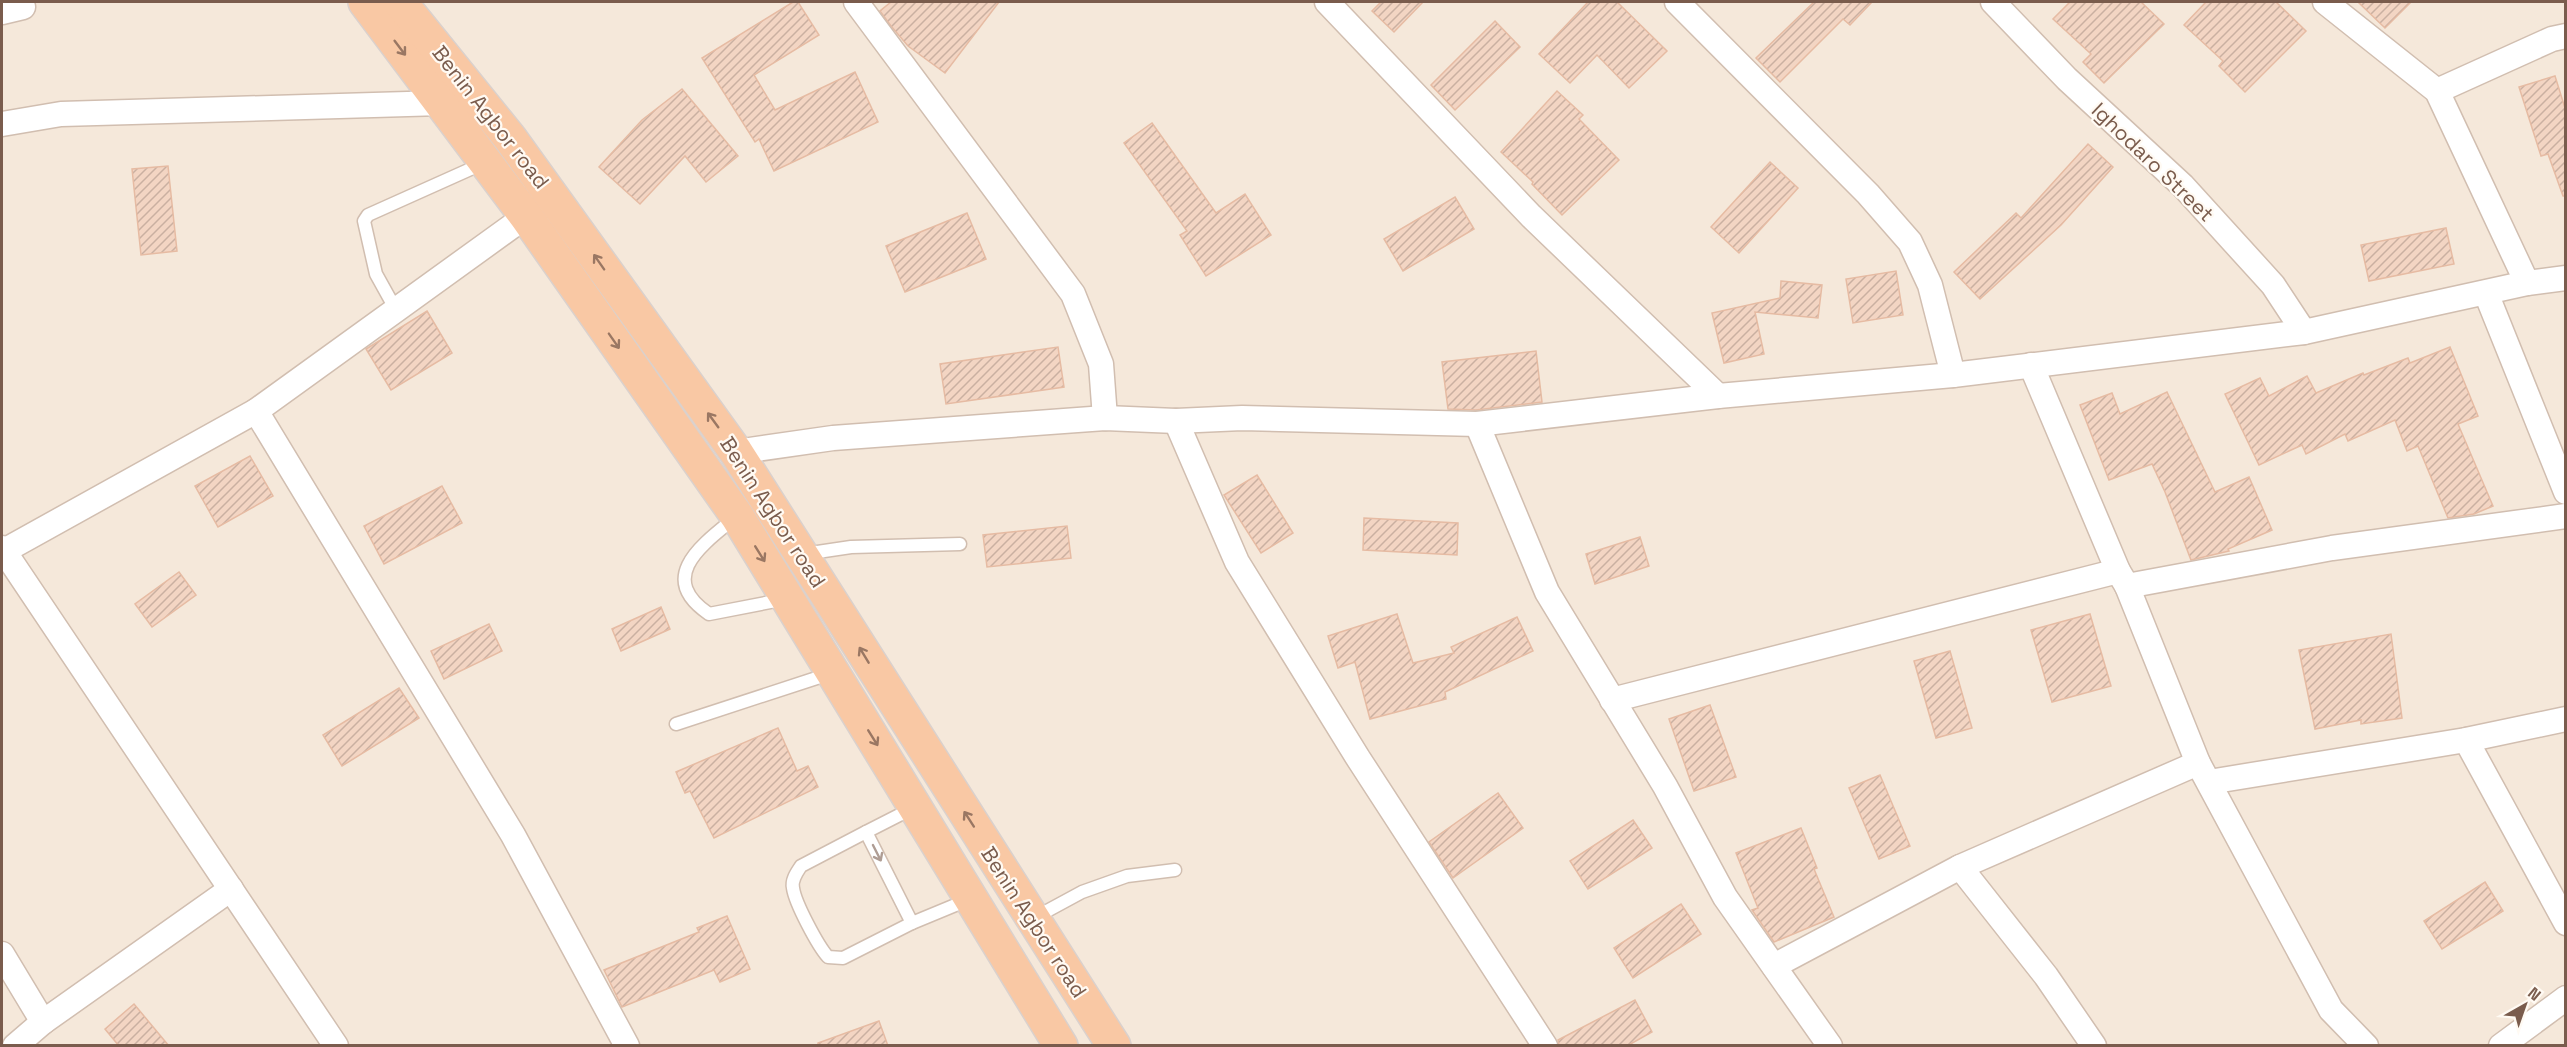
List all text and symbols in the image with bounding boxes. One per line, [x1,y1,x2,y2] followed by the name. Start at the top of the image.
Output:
[394,40,406,56] one-way arrow
[427,40,555,194] street label: Benin Agbor road
[2086,97,2220,227] street label: Ighodaro Street
[593,255,605,271] one-way arrow
[608,333,620,349] one-way arrow
[707,413,719,429] one-way arrow
[714,431,832,593] street label: Benin Agbor road
[755,545,767,562] one-way arrow
[858,647,870,664] one-way arrow
[868,729,880,746] one-way arrow
[963,812,975,828] one-way arrow
[975,841,1093,1003] street label: Benin Agbor road
[872,844,883,862] one-way arrow
[2495,975,2555,1035] north arrow
[2523,982,2545,1005] text: N

